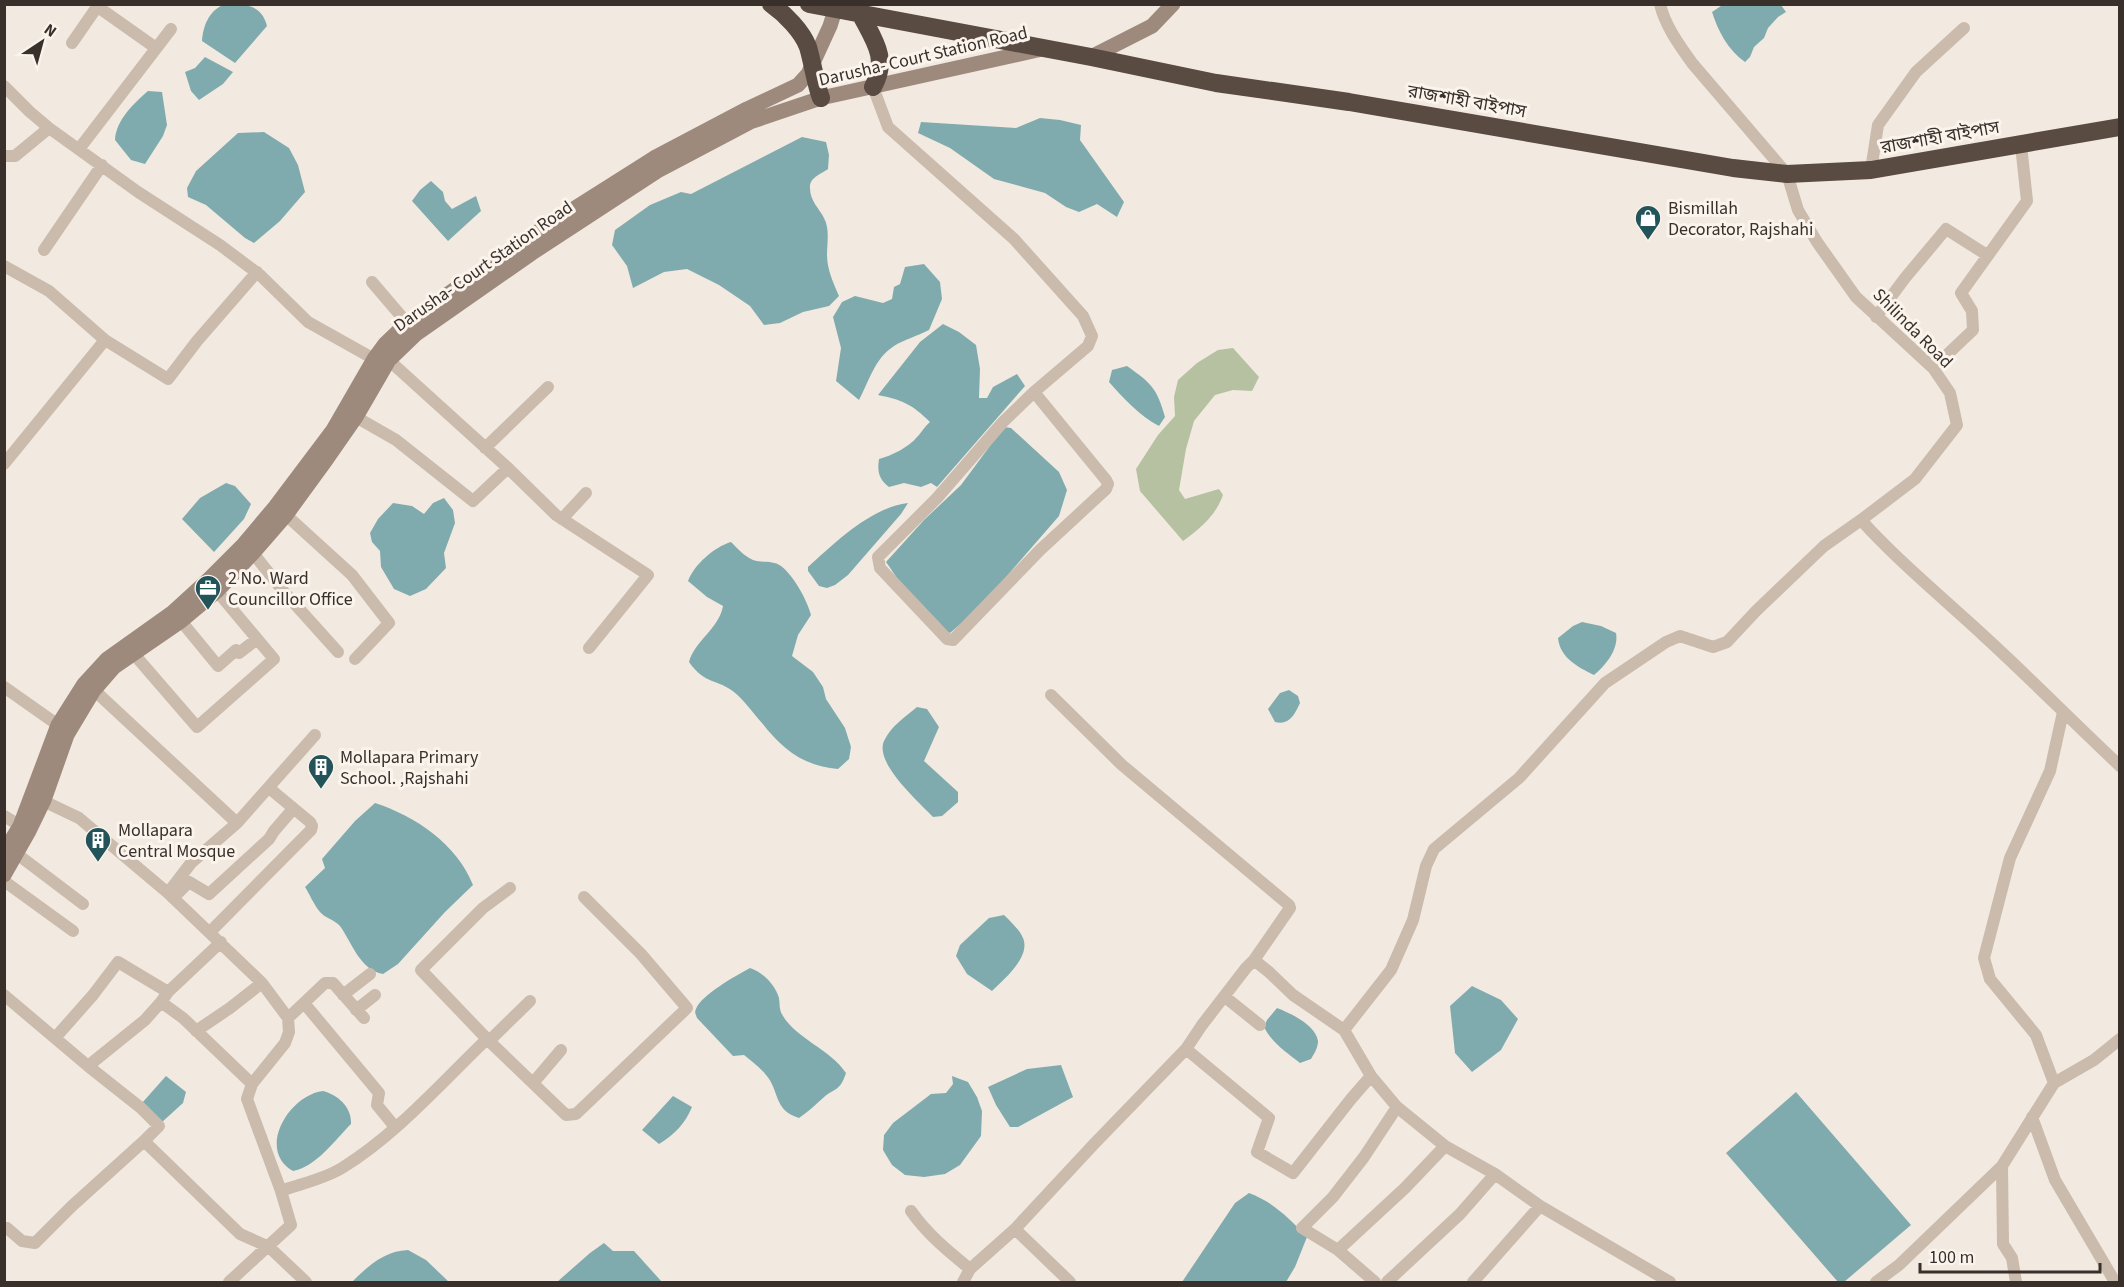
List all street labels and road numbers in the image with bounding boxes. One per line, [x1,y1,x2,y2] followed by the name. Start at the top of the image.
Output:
[816,20,1030,93] street label: Darusha- Court Station Road
[1405,79,1529,124] street label: রাজশাহী বাইপাস
[1878,115,2002,160] street label: রাজশাহী বাইপাস
[389,195,578,338] street label: Darusha- Court Station Road
[1867,283,1958,374] street label: Shilinda Road

